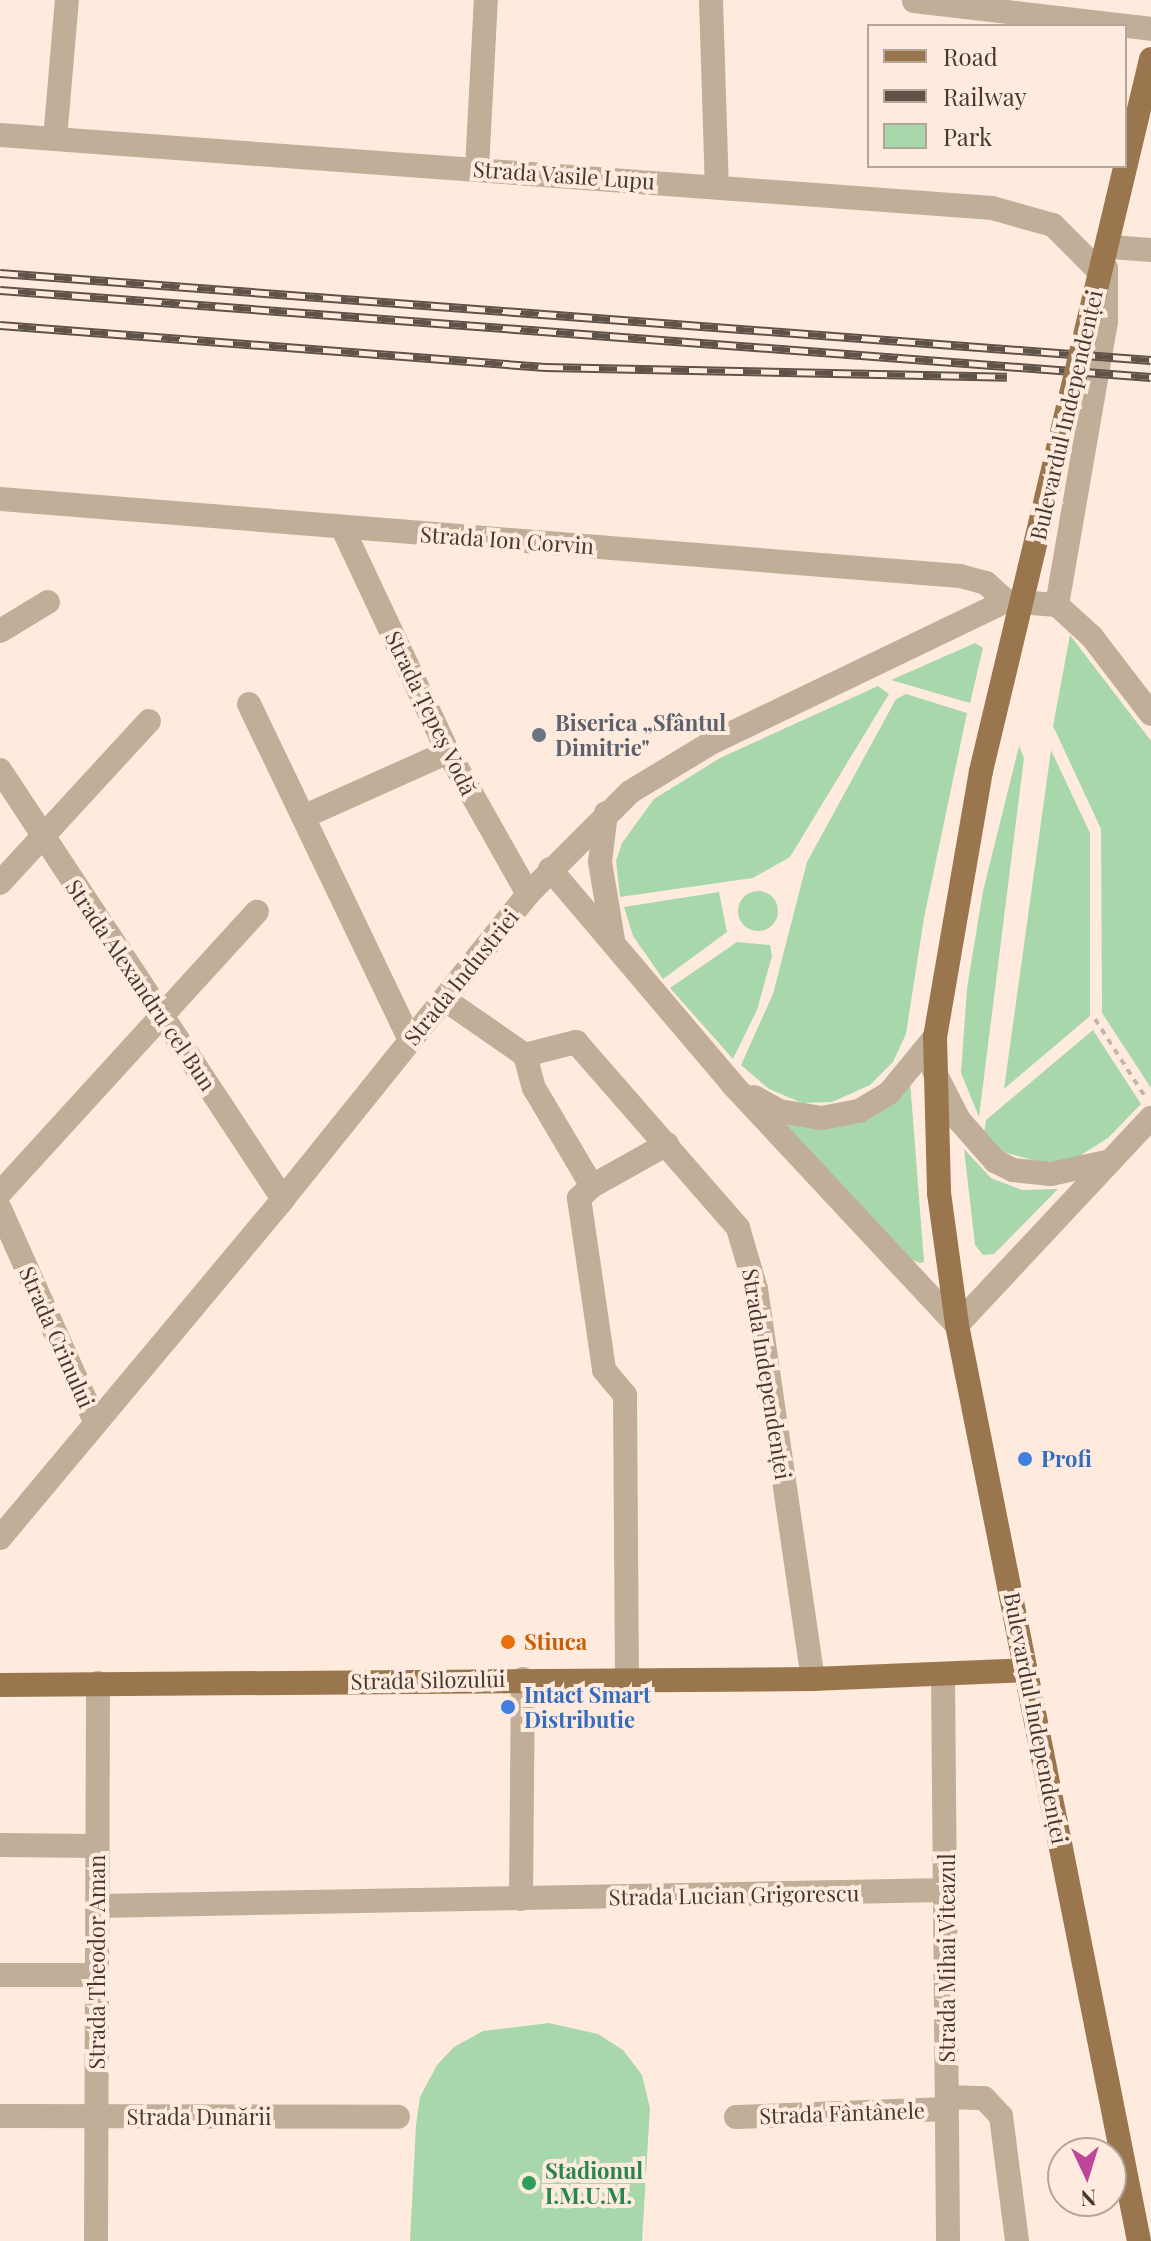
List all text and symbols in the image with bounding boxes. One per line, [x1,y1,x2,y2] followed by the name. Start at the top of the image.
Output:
[867,24,1127,168] legend
[943,40,998,72] text: Road
[943,80,1027,112] text: Railway
[943,120,992,152] text: Park
[472,155,656,195] street label: Strada Vasile Lupu
[1024,287,1108,543] street label: Bulevardul Independenței
[419,521,595,559] street label: Strada Ion Corvin
[379,626,483,800] street label: Strada Țepeș Vodă
[555,709,726,760] place label: Biserica „Sfântul Dimitrie"
[530,726,548,744] marker: Biserica „Sfântul Dimitrie"
[60,874,222,1096] street label: Strada Alexandru cel Bun
[398,904,524,1050] street label: Strada Industriei
[14,1262,100,1412] street label: Strada Crinului
[737,1266,797,1482] street label: Strada Independenței
[1041,1446,1092,1472] place label: Profi
[1016,1450,1034,1468] marker: Profi
[999,1590,1073,1846] street label: Bulevardul Independenței
[524,1629,587,1655] place label: Stiuca
[499,1633,517,1651] marker: Stiuca
[350,1665,506,1695] street label: Strada Silozului
[524,1681,651,1732] place label: Intact Smart Distributie
[499,1698,517,1716] marker: Intact Smart Distributie
[934,1853,960,2063] street label: Strada Mihai Viteazul
[84,1854,110,2070] street label: Strada Theodor Aman
[608,1880,860,1910] street label: Strada Lucian Grigorescu
[759,2097,925,2129] street label: Strada Fântânele
[126,2104,272,2130] street label: Strada Dunării
[1047,2137,1127,2217] north arrow
[545,2157,643,2208] place label: Stadionul I.M.U.M.
[520,2174,538,2192] marker: Stadionul I.M.U.M.
[1080,2183,1098,2214] text: N

